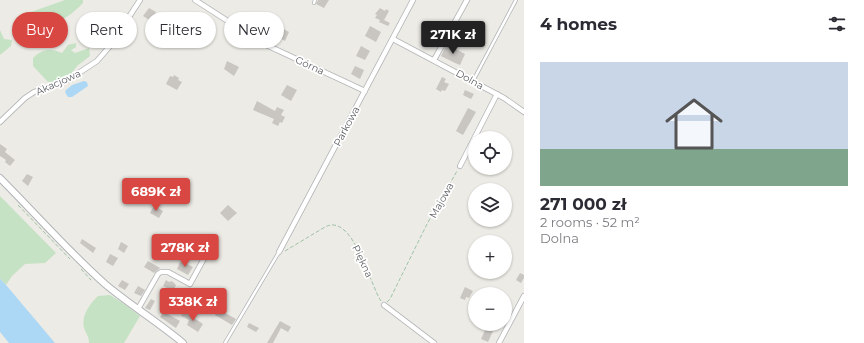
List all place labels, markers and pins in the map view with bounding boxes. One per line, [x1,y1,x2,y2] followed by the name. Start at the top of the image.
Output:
[416,21,490,55] pin: 271K zł
[119,178,193,212] pin: 689K zł
[148,234,222,268] pin: 278K zł
[156,288,230,322] pin: 338K zł

